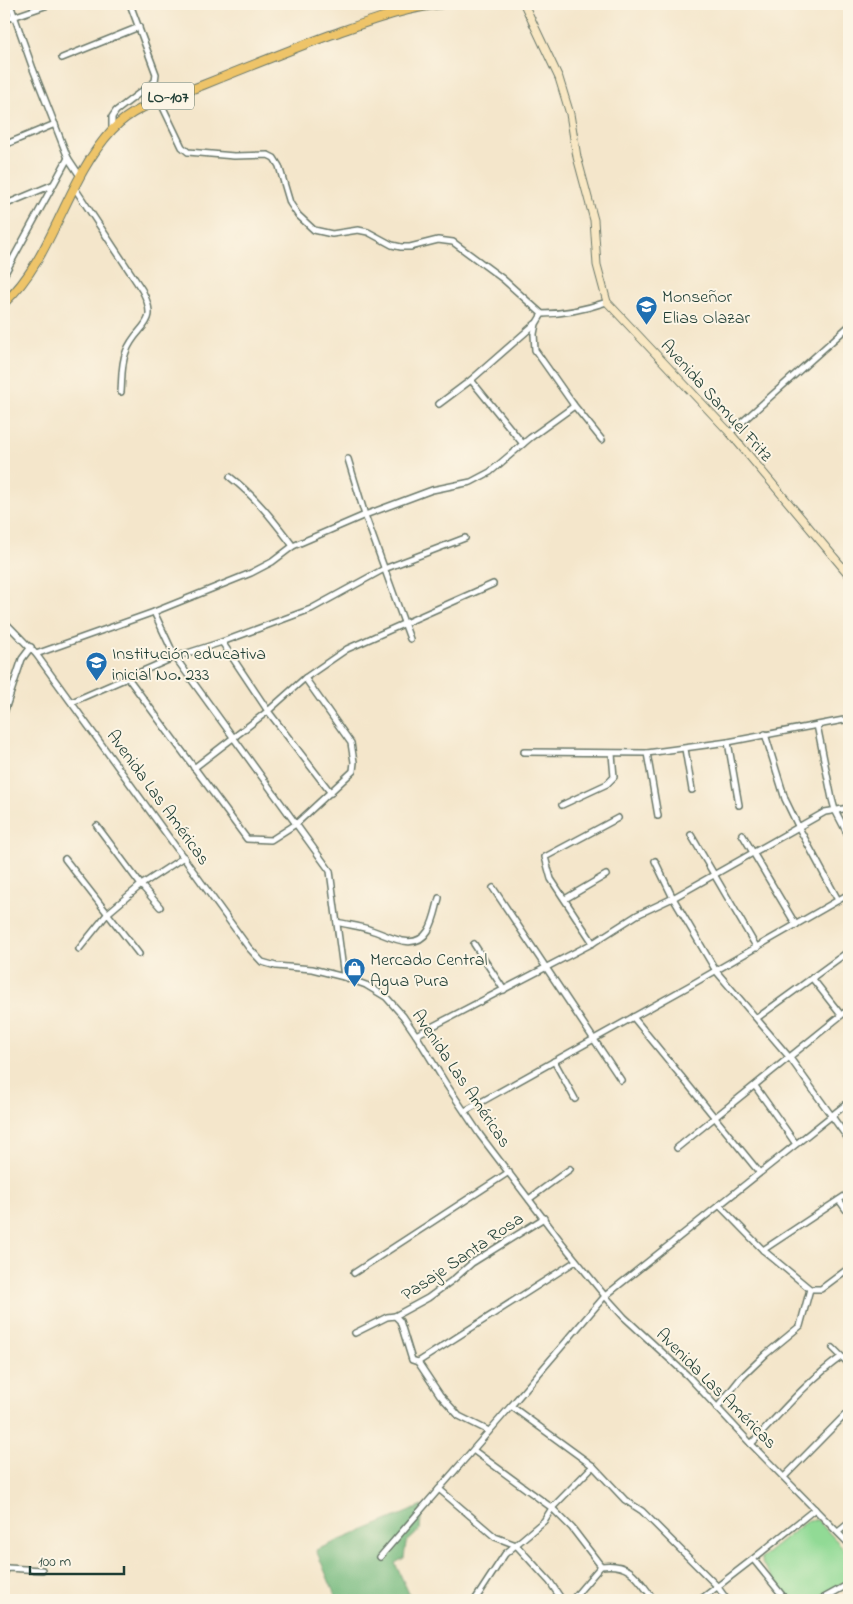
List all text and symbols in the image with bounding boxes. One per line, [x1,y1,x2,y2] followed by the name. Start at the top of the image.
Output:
[142,82,194,110] road number: LO-107
[662,285,750,332] place label: Monseñor Elias Olazar
[634,294,658,325] school or university icon: Monseñor Elias Olazar
[653,334,778,469] street label: Avenida Samuel Fritz
[112,642,266,689] place label: Institución educativa inicial No. 233
[84,651,108,682] school or university icon: Institución educativa inicial No. 233
[99,725,215,871] street label: Avenida Las Américas
[370,948,487,996] place label: Mercado Central Agua Pura
[342,957,366,988] shop icon: Mercado Central Agua Pura
[404,1005,516,1154] street label: Avenida Las Américas
[397,1207,530,1308] street label: Pasaje Santa Rosa
[649,1323,782,1456] street label: Avenida Las Américas
[30,1544,124,1576] scale bar
[38,1551,71,1573] text: 100 m

